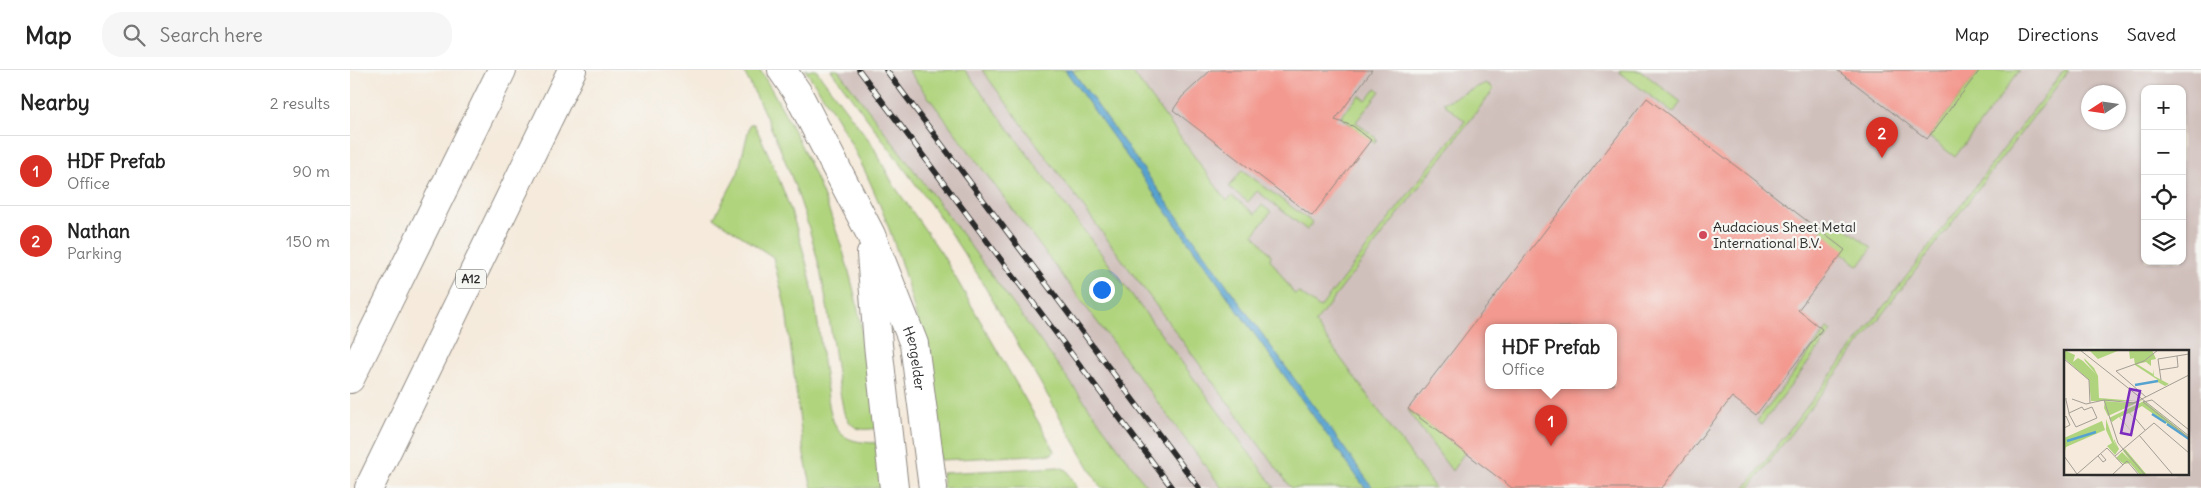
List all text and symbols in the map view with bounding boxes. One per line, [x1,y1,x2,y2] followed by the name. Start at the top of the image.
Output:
[102,12,452,57] search box
[25,20,72,50] text: Map
[120,21,148,49] icon: search
[160,23,263,47] text: Search here
[1954,23,1989,46] text: Map
[2017,23,2099,46] text: Directions
[2127,23,2176,46] text: Saved
[2081,85,2126,130] north arrow
[2141,85,2186,265] map controls
[2141,85,2186,130] button: +
[20,89,90,116] text: Nearby
[270,93,330,113] text: 2 results
[1866,117,1898,158] pin: 2
[2141,130,2186,175] button: −
[67,149,166,173] text: HDF Prefab
[33,161,39,181] text: 1
[292,161,330,181] text: 90 m
[67,173,110,193] text: Office
[2141,175,2186,220] button: locate
[1713,218,1856,252] place label: Audacious Sheet Metal International B.V.
[67,219,130,243] text: Nathan
[2141,220,2186,265] button: layers
[1697,229,1709,241] marker: Audacious Sheet Metal International B.V.
[32,231,40,251] text: 2
[286,231,330,251] text: 150 m
[67,243,122,263] text: Parking
[456,270,486,288] road number: A12
[1089,277,1115,303] your location
[899,323,929,392] street label: Hengelder
[1485,324,1617,389] popup
[1502,335,1600,359] text: HDF Prefab
[2064,350,2188,476] inset map
[1502,359,1545,379] text: Office
[1535,405,1567,446] pin: 1

